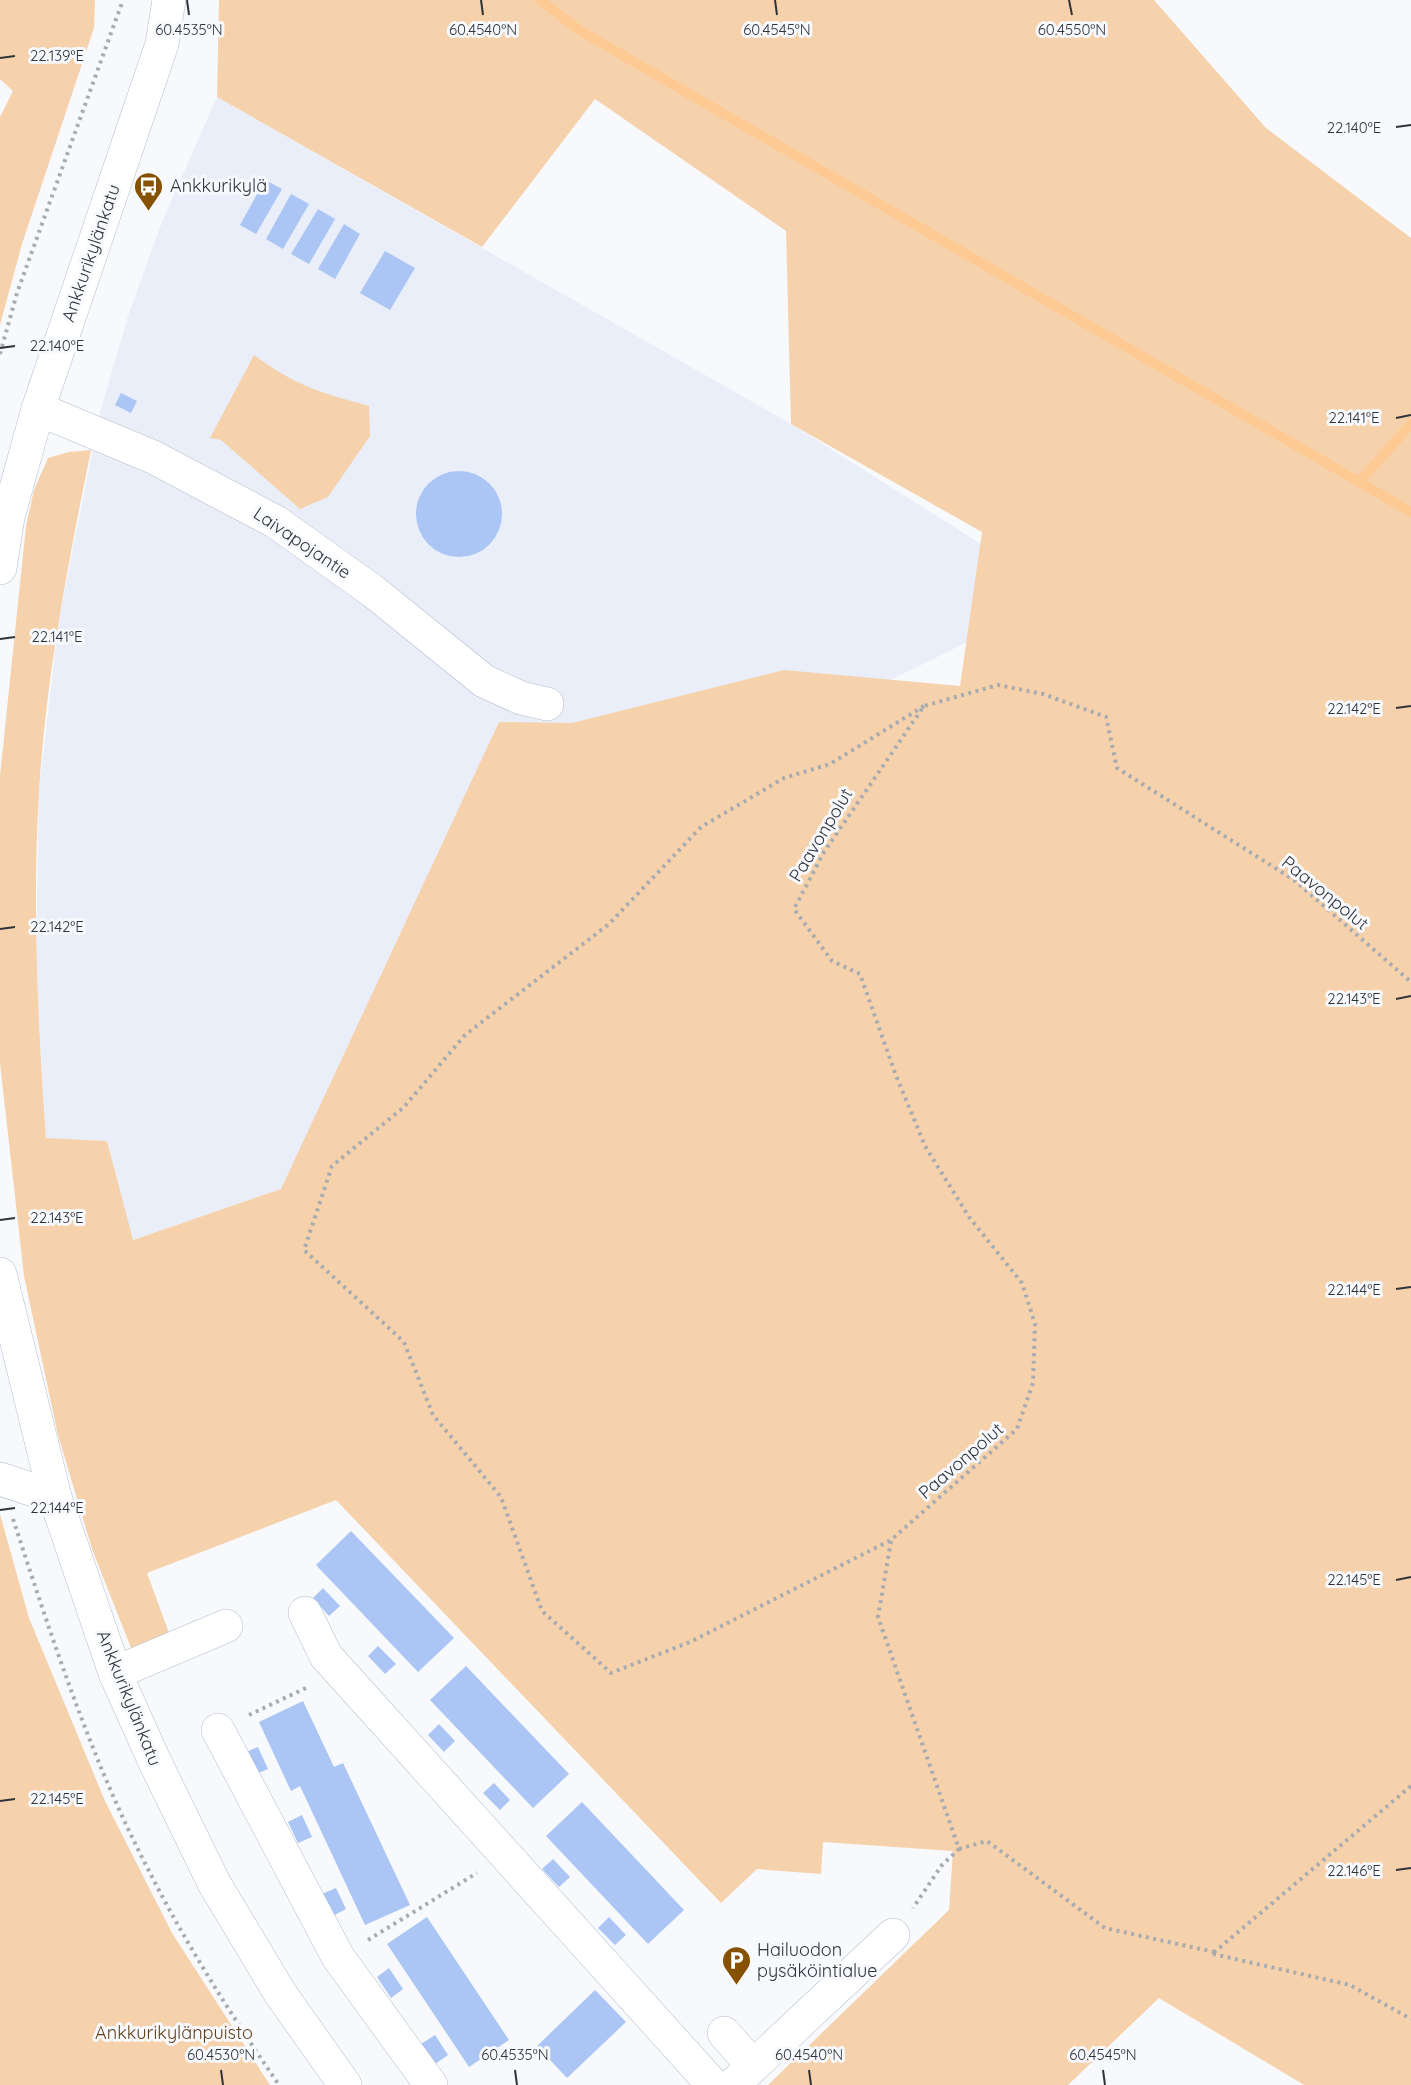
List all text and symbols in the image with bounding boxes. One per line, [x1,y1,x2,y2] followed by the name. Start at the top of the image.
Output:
[155,20,223,39] text: 60.4535°N
[449,20,517,39] text: 60.4540°N
[743,20,811,39] text: 60.4545°N
[1038,20,1106,39] text: 60.4550°N
[30,46,84,65] text: 22.139°E
[1327,118,1381,137] text: 22.140°E
[133,170,165,212] bus stop icon: Ankkurikylä
[170,174,267,197] place label: Ankkurikylä
[56,181,125,325] street label: Ankkurikylänkatu
[30,336,84,355] text: 22.140°E
[1329,408,1379,427] text: 22.141°E
[249,502,355,584] street label: Laivapojantie
[32,627,82,646] text: 22.141°E
[1327,699,1381,718] text: 22.142°E
[784,784,858,886] street label: Paavonpolut
[1277,851,1373,935] street label: Paavonpolut
[30,917,84,936] text: 22.142°E
[1327,989,1381,1008] text: 22.143°E
[30,1208,84,1227] text: 22.143°E
[1327,1280,1381,1299] text: 22.144°E
[913,1417,1008,1504] street label: Paavonpolut
[30,1498,84,1517] text: 22.144°E
[1327,1570,1381,1589] text: 22.145°E
[92,1627,167,1769] street label: Ankkurikylänkatu
[30,1789,84,1808] text: 22.145°E
[1327,1861,1381,1880] text: 22.146°E
[757,1938,878,1982] place label: Hailuodon pysäköintialue
[720,1944,752,1986] parking icon: Hailuodon pysäköintialue
[95,2021,253,2044] park label: Ankkurikylänpuisto
[187,2045,255,2064] text: 60.4530°N
[481,2045,549,2064] text: 60.4535°N
[775,2045,843,2064] text: 60.4540°N
[1069,2045,1137,2064] text: 60.4545°N

